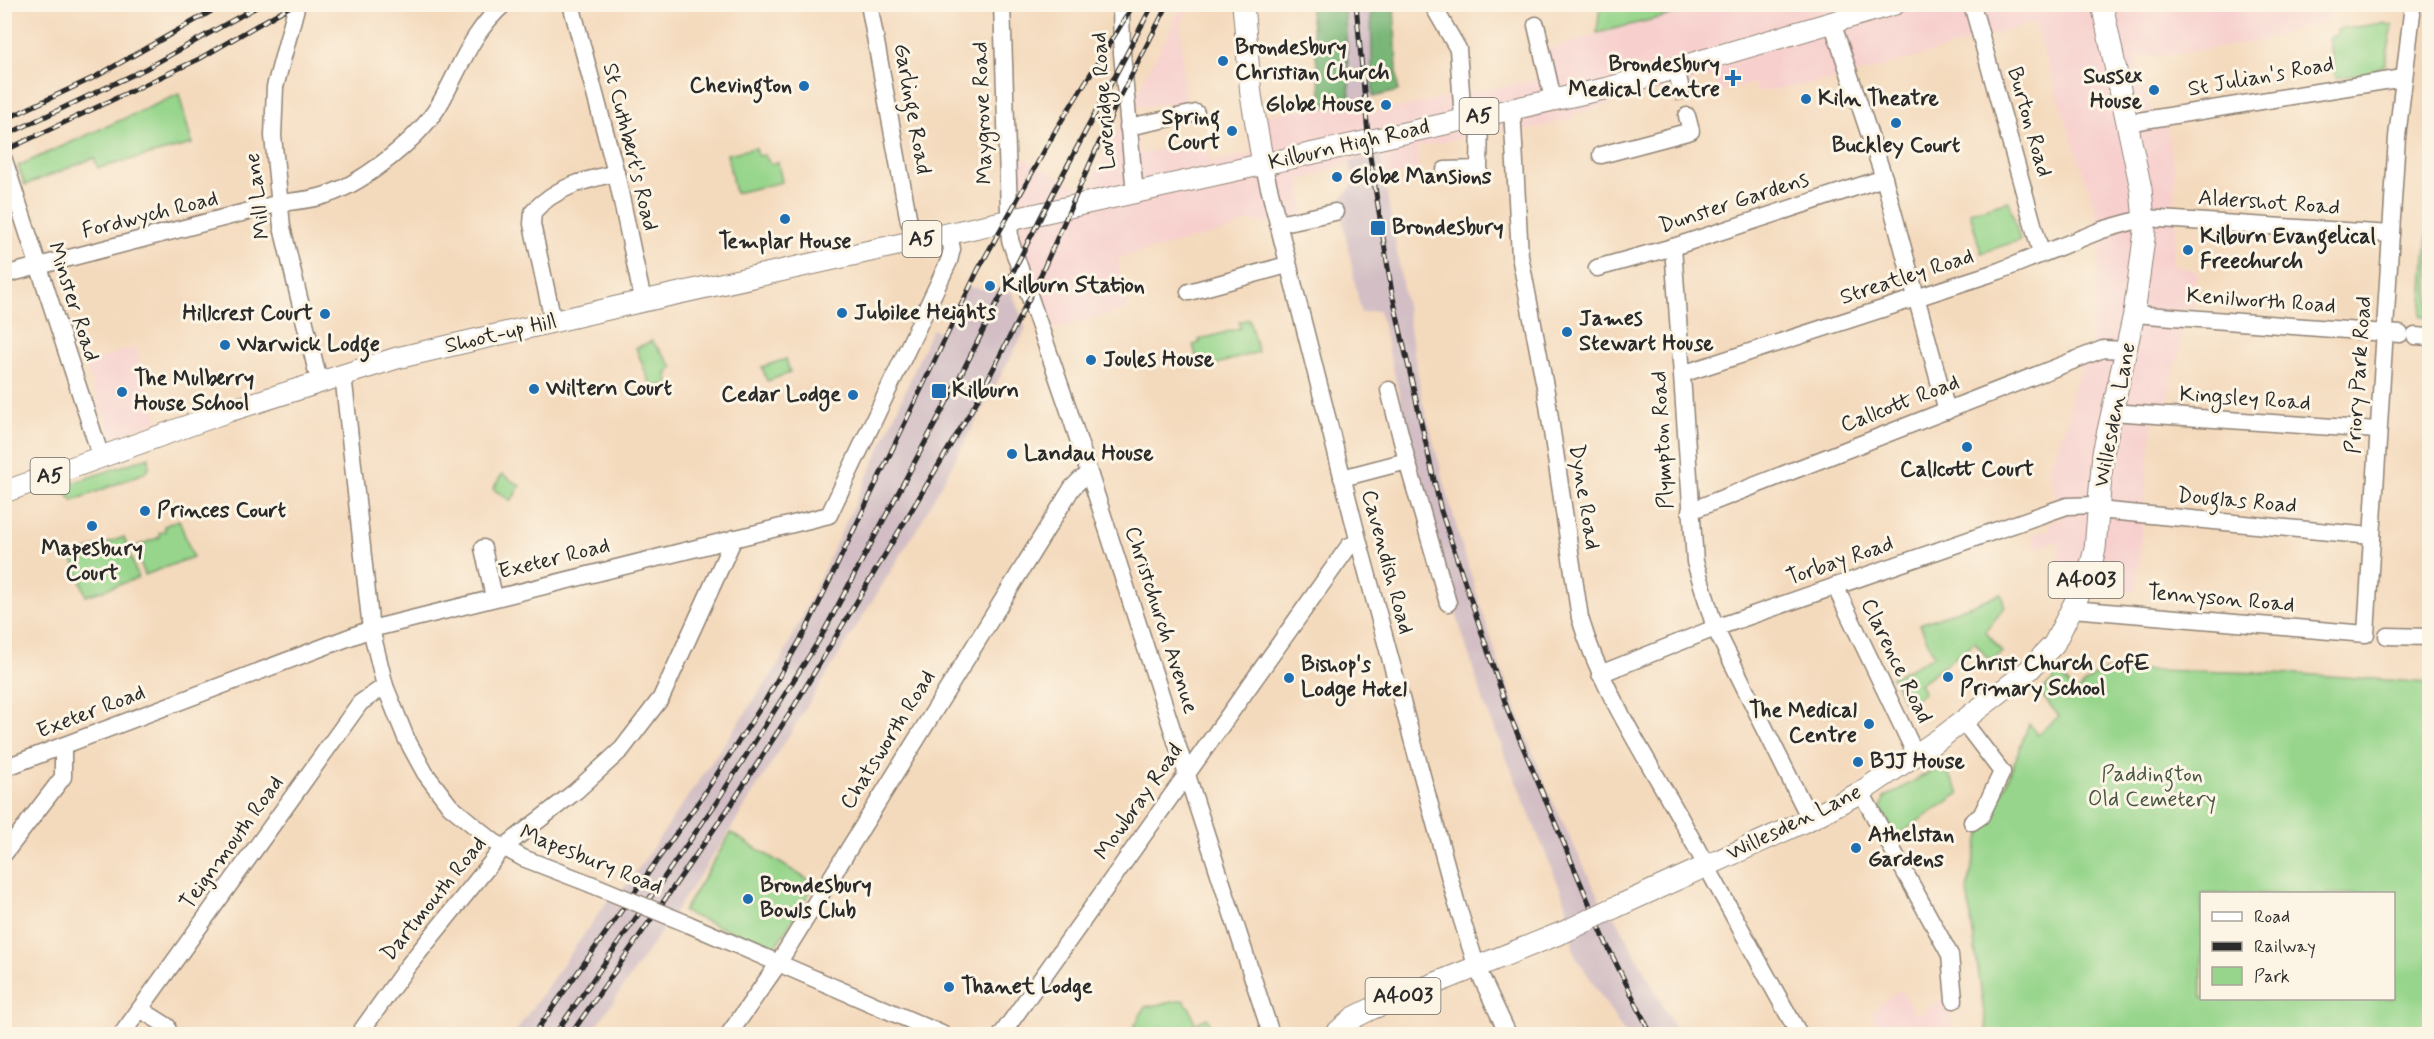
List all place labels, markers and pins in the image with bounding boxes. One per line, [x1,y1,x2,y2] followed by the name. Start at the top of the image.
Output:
[1235,34,1390,87] place label: Brondesbury Christian Church
[1568,51,1720,104] place label: Brondesbury Medical Centre
[1216,54,1230,68] marker: Brondesbury Christian Church
[2083,63,2143,116] place label: Sussex House
[1724,69,1742,87] marker: Brondesbury Medical Centre
[689,72,792,104] place label: Chevington
[797,79,811,93] marker: Chevington
[2147,83,2161,97] marker: Sussex House
[1818,85,1940,113] place label: Kiln Theatre
[1266,91,1375,119] place label: Globe House
[1799,92,1813,106] marker: Kiln Theatre
[1379,98,1393,112] marker: Globe House
[1162,104,1221,157] place label: Spring Court
[1889,116,1903,130] marker: Buckley Court
[1225,124,1239,138] marker: Spring Court
[1832,132,1960,160] place label: Buckley Court
[1349,163,1492,191] place label: Globe Mansions
[1330,170,1344,184] marker: Globe Mansions
[778,212,792,226] marker: Templar House
[1392,214,1504,242] place label: Brondesbury
[1369,219,1387,237] marker: Brondesbury
[2200,223,2377,276] place label: Kilburn Evangelical Freechurch
[719,228,852,256] place label: Templar House
[2181,243,2195,257] marker: Kilburn Evangelical Freechurch
[1002,272,1145,300] place label: Kilburn Station
[983,279,997,293] marker: Kilburn Station
[854,299,996,328] place label: Jubilee Heights
[182,300,314,328] place label: Hillcrest Court
[1579,305,1714,358] place label: James Stewart House
[835,306,849,320] marker: Jubilee Heights
[318,307,332,321] marker: Hillcrest Court
[1560,325,1574,339] marker: James Stewart House
[236,331,380,363] place label: Warwick Lodge
[218,338,232,352] marker: Warwick Lodge
[1103,346,1215,374] place label: Joules House
[1084,353,1098,367] marker: Joules House
[134,365,254,418] place label: The Mulberry House School
[545,375,672,403] place label: Wiltern Court
[952,377,1019,405] place label: Kilburn
[721,381,841,412] place label: Cedar Lodge
[527,382,541,396] marker: Wiltern Court
[930,382,948,400] marker: Kilburn
[115,385,129,399] marker: The Mulberry House School
[846,388,860,402] marker: Cedar Lodge
[1024,440,1154,468] place label: Landau House
[1960,440,1974,454] marker: Callcott Court
[1005,447,1019,461] marker: Landau House
[1900,456,2035,484] place label: Callcott Court
[157,497,286,525] place label: Princes Court
[138,504,152,518] marker: Princes Court
[85,519,99,533] marker: Mapesbury Court
[41,535,143,588] place label: Mapesbury Court
[1960,650,2150,703] place label: Christ Church CofE Primary School
[1301,651,1408,707] place label: Bishop's Lodge Hotel
[1941,670,1955,684] marker: Christ Church CofE Primary School
[1282,671,1296,685] marker: Bishop's Lodge Hotel
[1749,697,1858,750] place label: The Medical Centre
[1862,717,1876,731] marker: The Medical Centre
[1870,748,1965,776] place label: BJJ House
[1851,755,1865,769] marker: BJJ House
[1868,821,1954,874] place label: Athelstan Gardens
[1849,841,1863,855] marker: Athelstan Gardens
[760,872,872,925] place label: Brondesbury Bowls Club
[741,892,755,906] marker: Brondesbury Bowls Club
[961,973,1093,1002] place label: Thanet Lodge
[942,980,956,994] marker: Thanet Lodge

